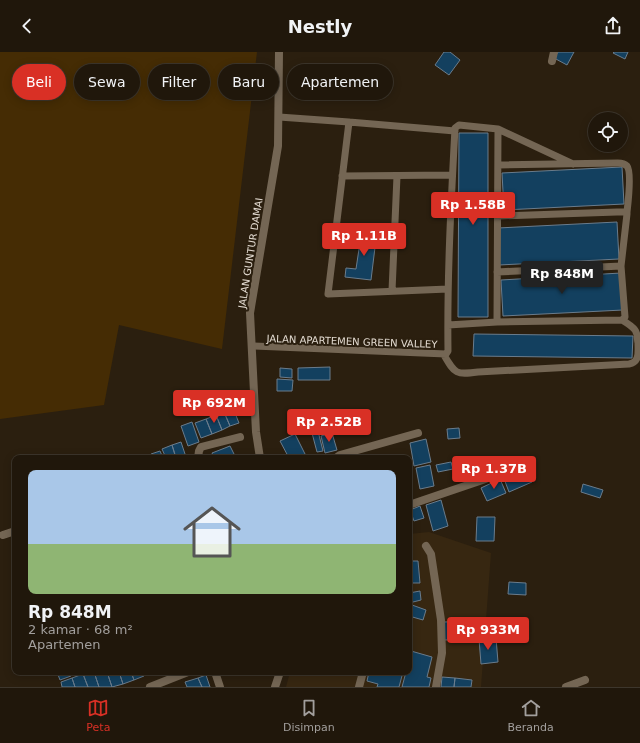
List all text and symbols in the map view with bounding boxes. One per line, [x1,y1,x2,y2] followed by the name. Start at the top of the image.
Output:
[16,15,38,37] icon: back
[602,15,624,37] icon: share
[288,16,352,37] text: Nestly
[12,64,66,100] chip: Beli
[74,64,140,100] chip: Sewa
[148,64,210,100] chip: Filter
[218,64,279,100] chip: Baru
[287,64,393,100] chip: Apartemen
[588,112,628,152] map controls
[588,112,628,152] button: locate
[432,192,514,226] pin: Rp 1.58B
[236,197,265,310] street label: JALAN GUNTUR DAMAI
[440,197,506,212] text: Rp 1.58B
[323,223,405,257] pin: Rp 1.11B
[331,228,397,243] text: Rp 1.11B
[525,261,599,295] pin: Rp 848M
[530,266,594,281] text: Rp 848M
[265,333,438,350] street label: JALAN APARTEMEN GREEN VALLEY
[177,390,251,424] pin: Rp 692M
[182,395,246,410] text: Rp 692M
[288,409,370,443] pin: Rp 2.52B
[296,414,362,429] text: Rp 2.52B
[453,456,535,490] pin: Rp 1.37B
[461,461,527,476] text: Rp 1.37B
[176,496,248,568] icon: home
[28,602,112,622] text: Rp 848M
[451,617,525,651] pin: Rp 933M
[28,622,133,637] text: 2 kamar · 68 m²
[456,622,520,637] text: Rp 933M
[28,637,100,652] text: Apartemen
[86,697,110,734] tab: Peta
[283,697,335,734] tab: Disimpan
[507,697,554,734] tab: Beranda

